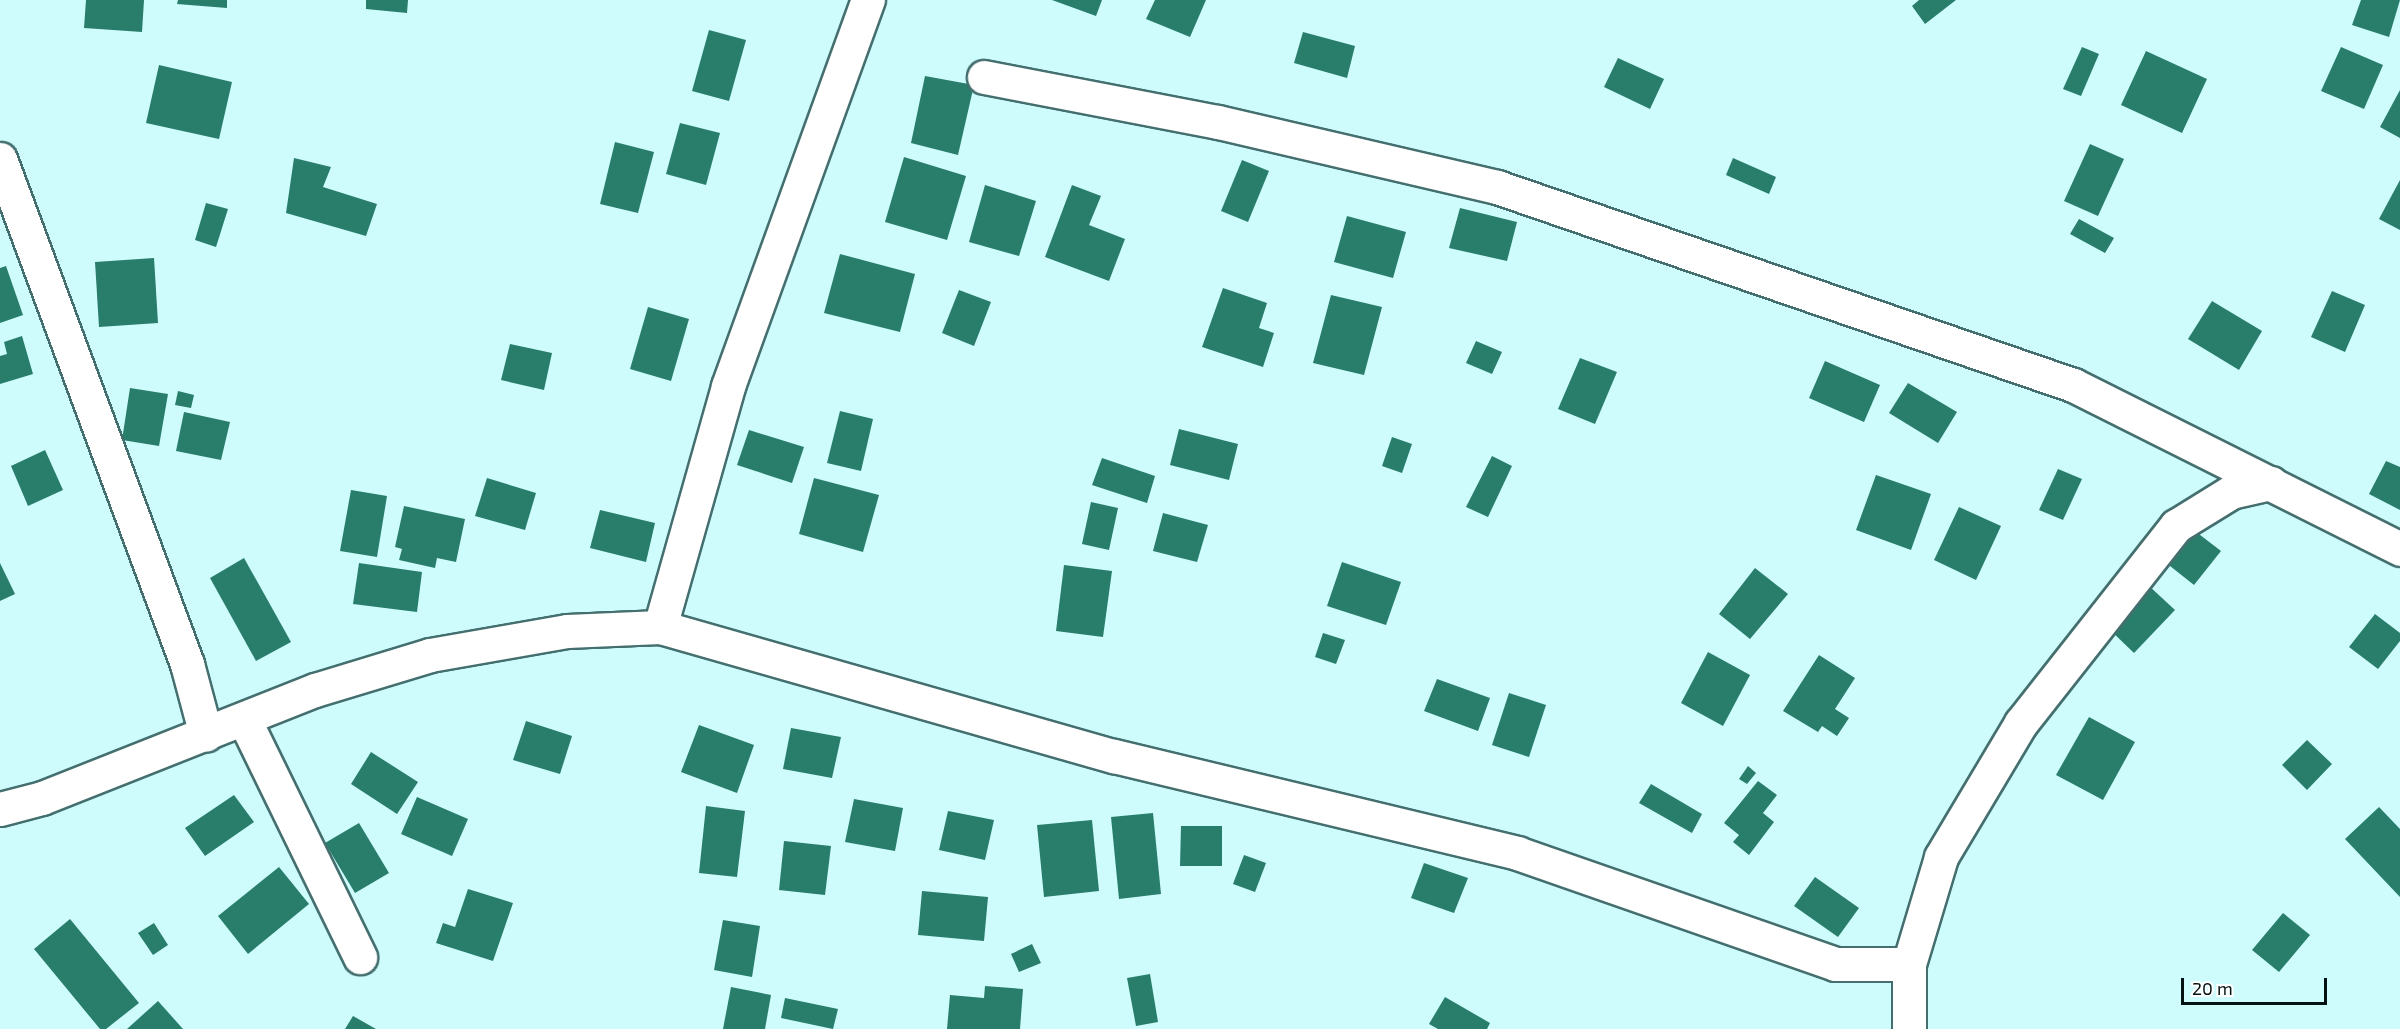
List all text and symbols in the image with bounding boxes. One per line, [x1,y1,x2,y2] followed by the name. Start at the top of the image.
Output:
[2184,966,2330,1004] scale bar
[2192,977,2233,999] text: 20 m

